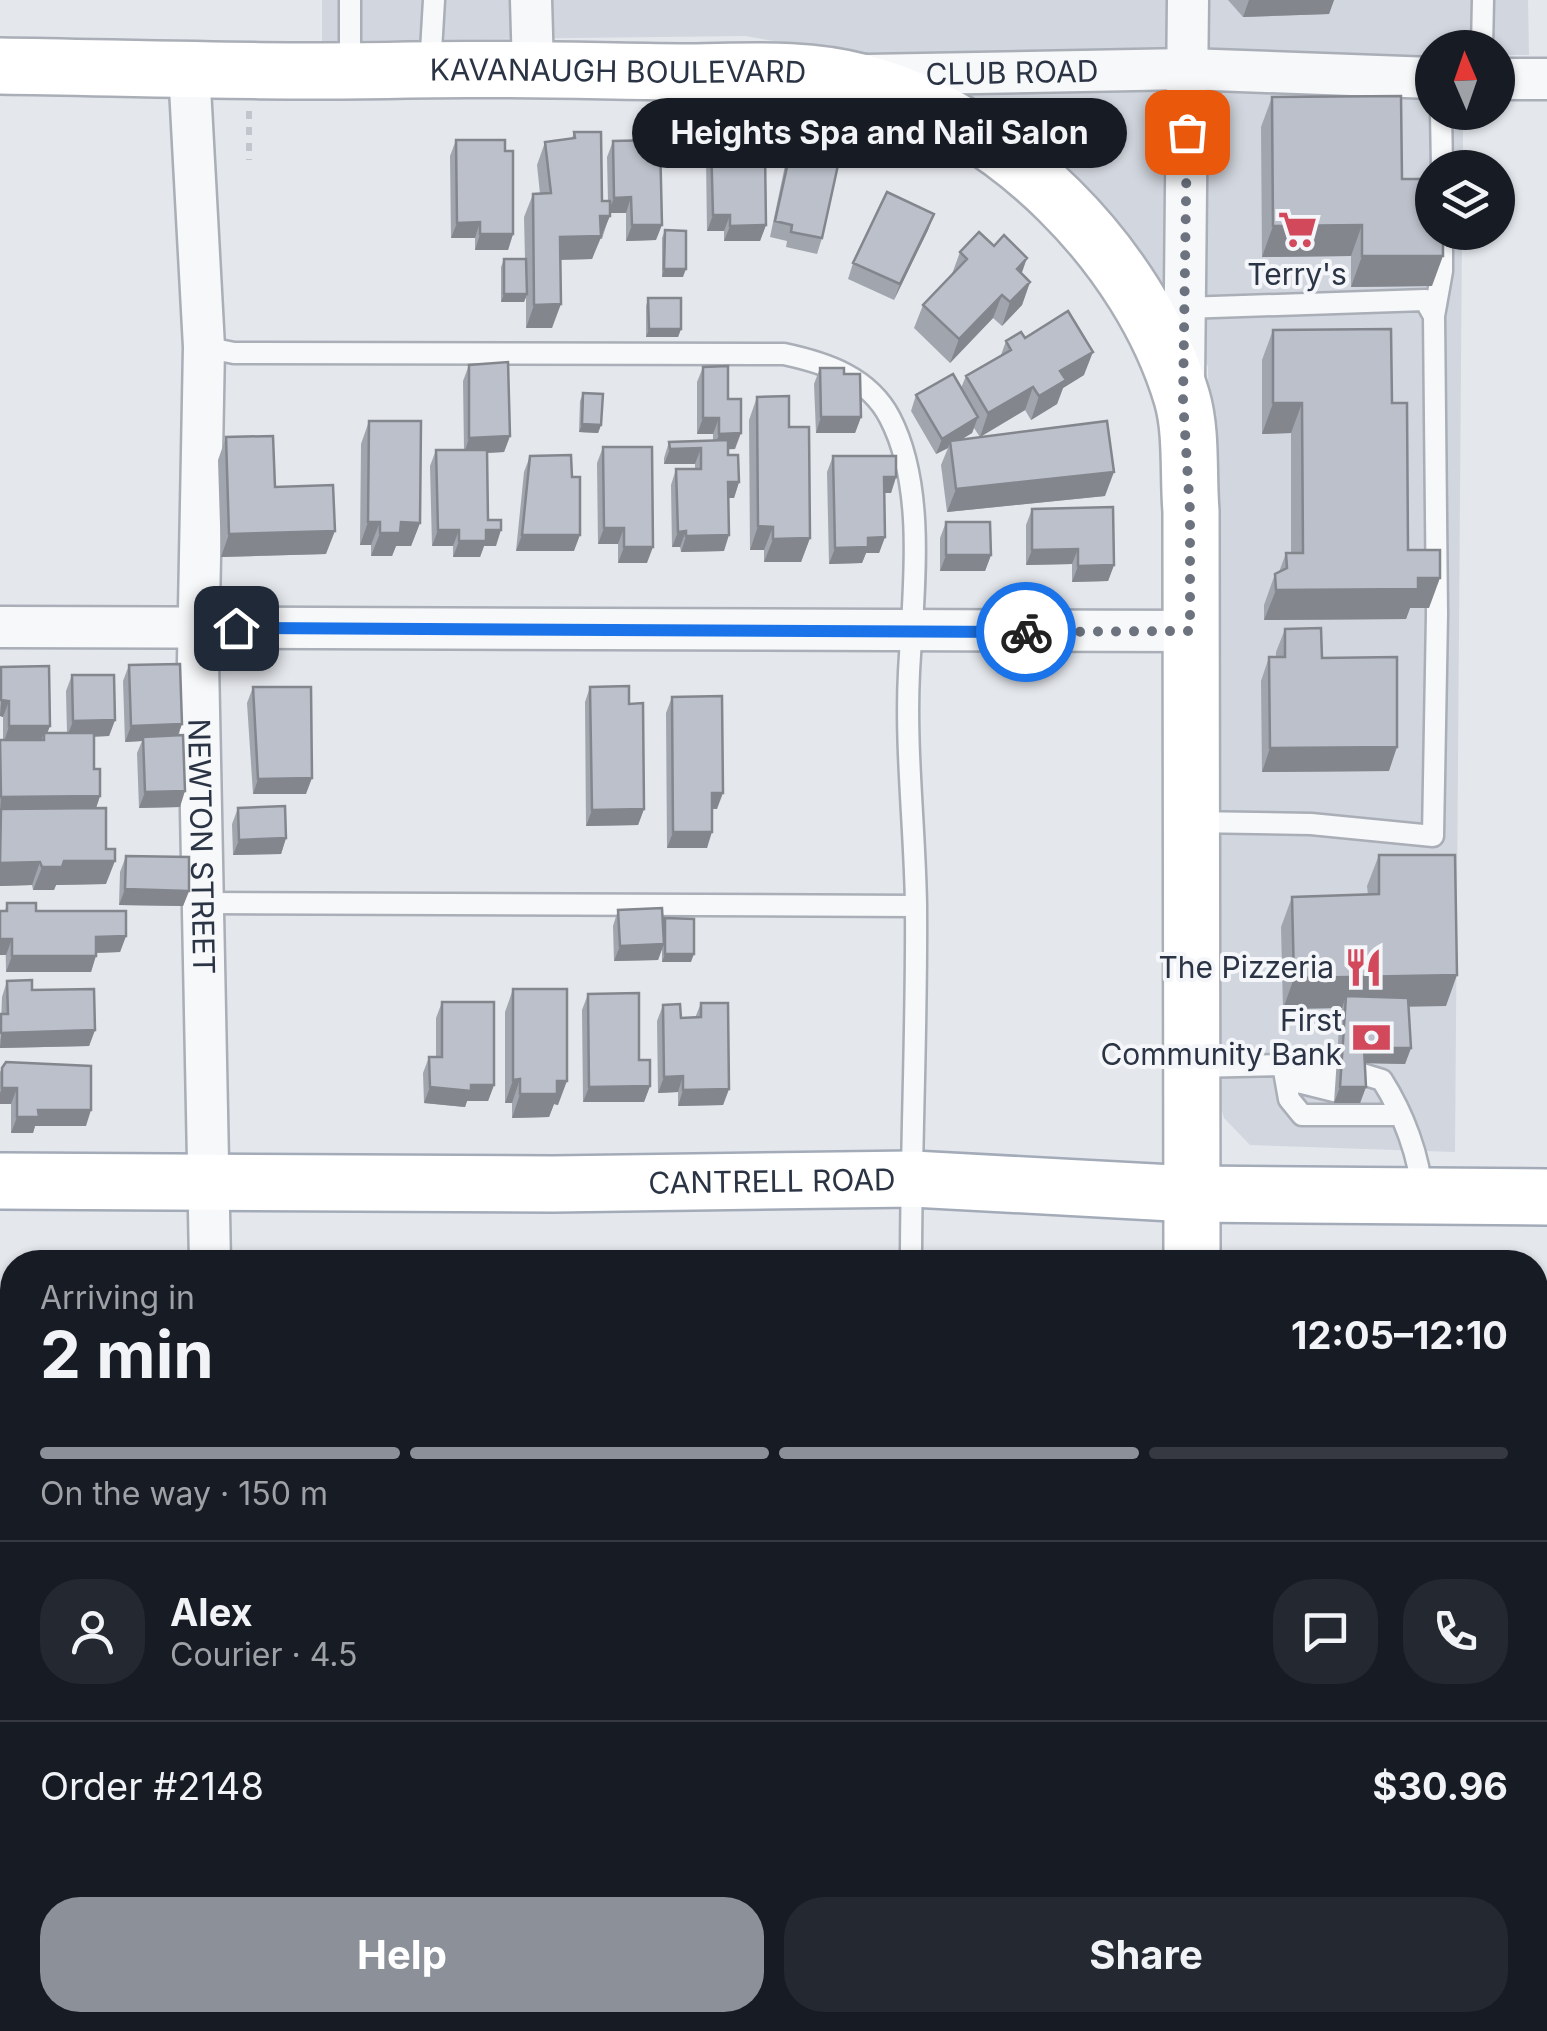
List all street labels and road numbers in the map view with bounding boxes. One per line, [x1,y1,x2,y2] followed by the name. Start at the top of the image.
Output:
[429,51,807,91] street label: KAVANAUGH BOULEVARD
[925,53,1099,92] street label: CLUB ROAD
[181,718,222,975] street label: NEWTON STREET
[648,1161,896,1201] street label: CANTRELL ROAD

